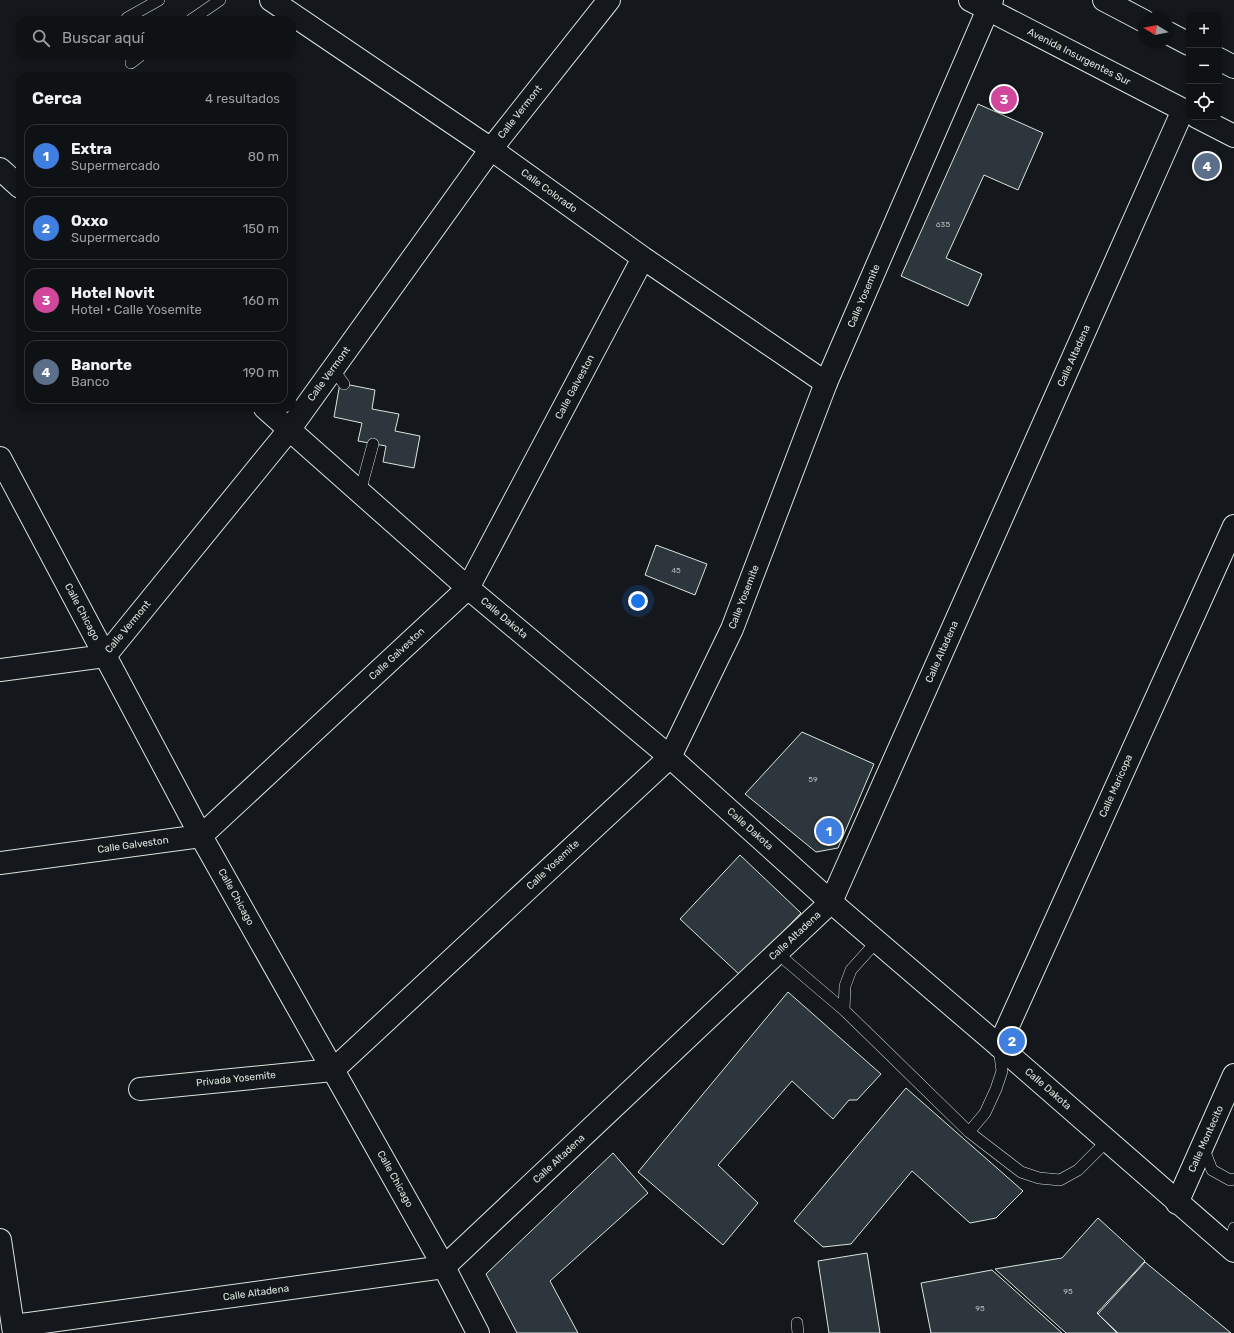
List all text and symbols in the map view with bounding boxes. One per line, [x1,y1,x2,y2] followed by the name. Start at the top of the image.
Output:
[1138,12,1174,48] north arrow
[1186,12,1222,120] map controls
[1186,12,1222,48] button: +
[16,16,296,60] search box
[1025,26,1133,88] street label: Avenida Insurgentes Sur
[30,27,52,49] icon: search
[62,29,144,47] text: Buscar aquí
[1186,48,1222,84] button: −
[495,83,545,141] street label: Calle Vermont
[991,84,1017,114] pin: 3
[1186,84,1222,120] button: locate
[32,88,82,108] text: Cerca
[205,91,280,106] text: 4 resultados
[71,140,112,158] text: Extra
[43,149,49,164] text: 1
[248,149,279,164] text: 80 m
[1194,151,1220,181] pin: 4
[71,158,160,173] text: Supermercado
[519,167,580,216] street label: Calle Colorado
[71,212,108,230] text: Oxxo
[936,220,950,229] house number: 635
[42,221,50,236] text: 2
[243,221,279,236] text: 150 m
[71,230,160,245] text: Supermercado
[845,262,883,329] street label: Calle Yosemite
[71,284,155,302] text: Hotel Novit
[42,293,50,308] text: 3
[243,293,279,308] text: 160 m
[71,302,202,317] text: Hotel · Calle Yosemite
[1055,323,1093,389] street label: Calle Altadena
[305,344,353,404] street label: Calle Vermont
[553,353,597,421] street label: Calle Galveston
[71,356,132,374] text: Banorte
[42,365,50,380] text: 4
[243,365,279,380] text: 190 m
[71,374,109,389] text: Banco
[726,563,762,631] street label: Calle Yosemite
[671,566,681,575] house number: 45
[62,581,102,643] street label: Calle Chicago
[628,591,648,611] your location
[478,595,530,641] street label: Calle Dakota
[103,598,153,656] street label: Calle Vermont
[923,619,961,685] street label: Calle Altadena
[367,625,427,683] street label: Calle Galveston
[1097,753,1135,819] street label: Calle Maricopa
[808,775,818,784] house number: 59
[725,805,775,853] street label: Calle Dakota
[816,816,842,846] pin: 1
[97,834,169,856] street label: Calle Galveston
[524,837,582,892] street label: Calle Yosemite
[215,867,257,928] street label: Calle Chicago
[767,909,823,963] street label: Calle Altadena
[999,1026,1025,1056] pin: 2
[1022,1066,1074,1112] street label: Calle Dakota
[196,1069,277,1089] street label: Privada Yosemite
[1186,1104,1226,1174] street label: Calle Montecito
[531,1132,587,1186] street label: Calle Altadena
[374,1149,416,1210] street label: Calle Chicago
[222,1282,290,1304] street label: Calle Altadena
[1063,1287,1073,1296] house number: 95
[975,1304,985,1313] house number: 95

